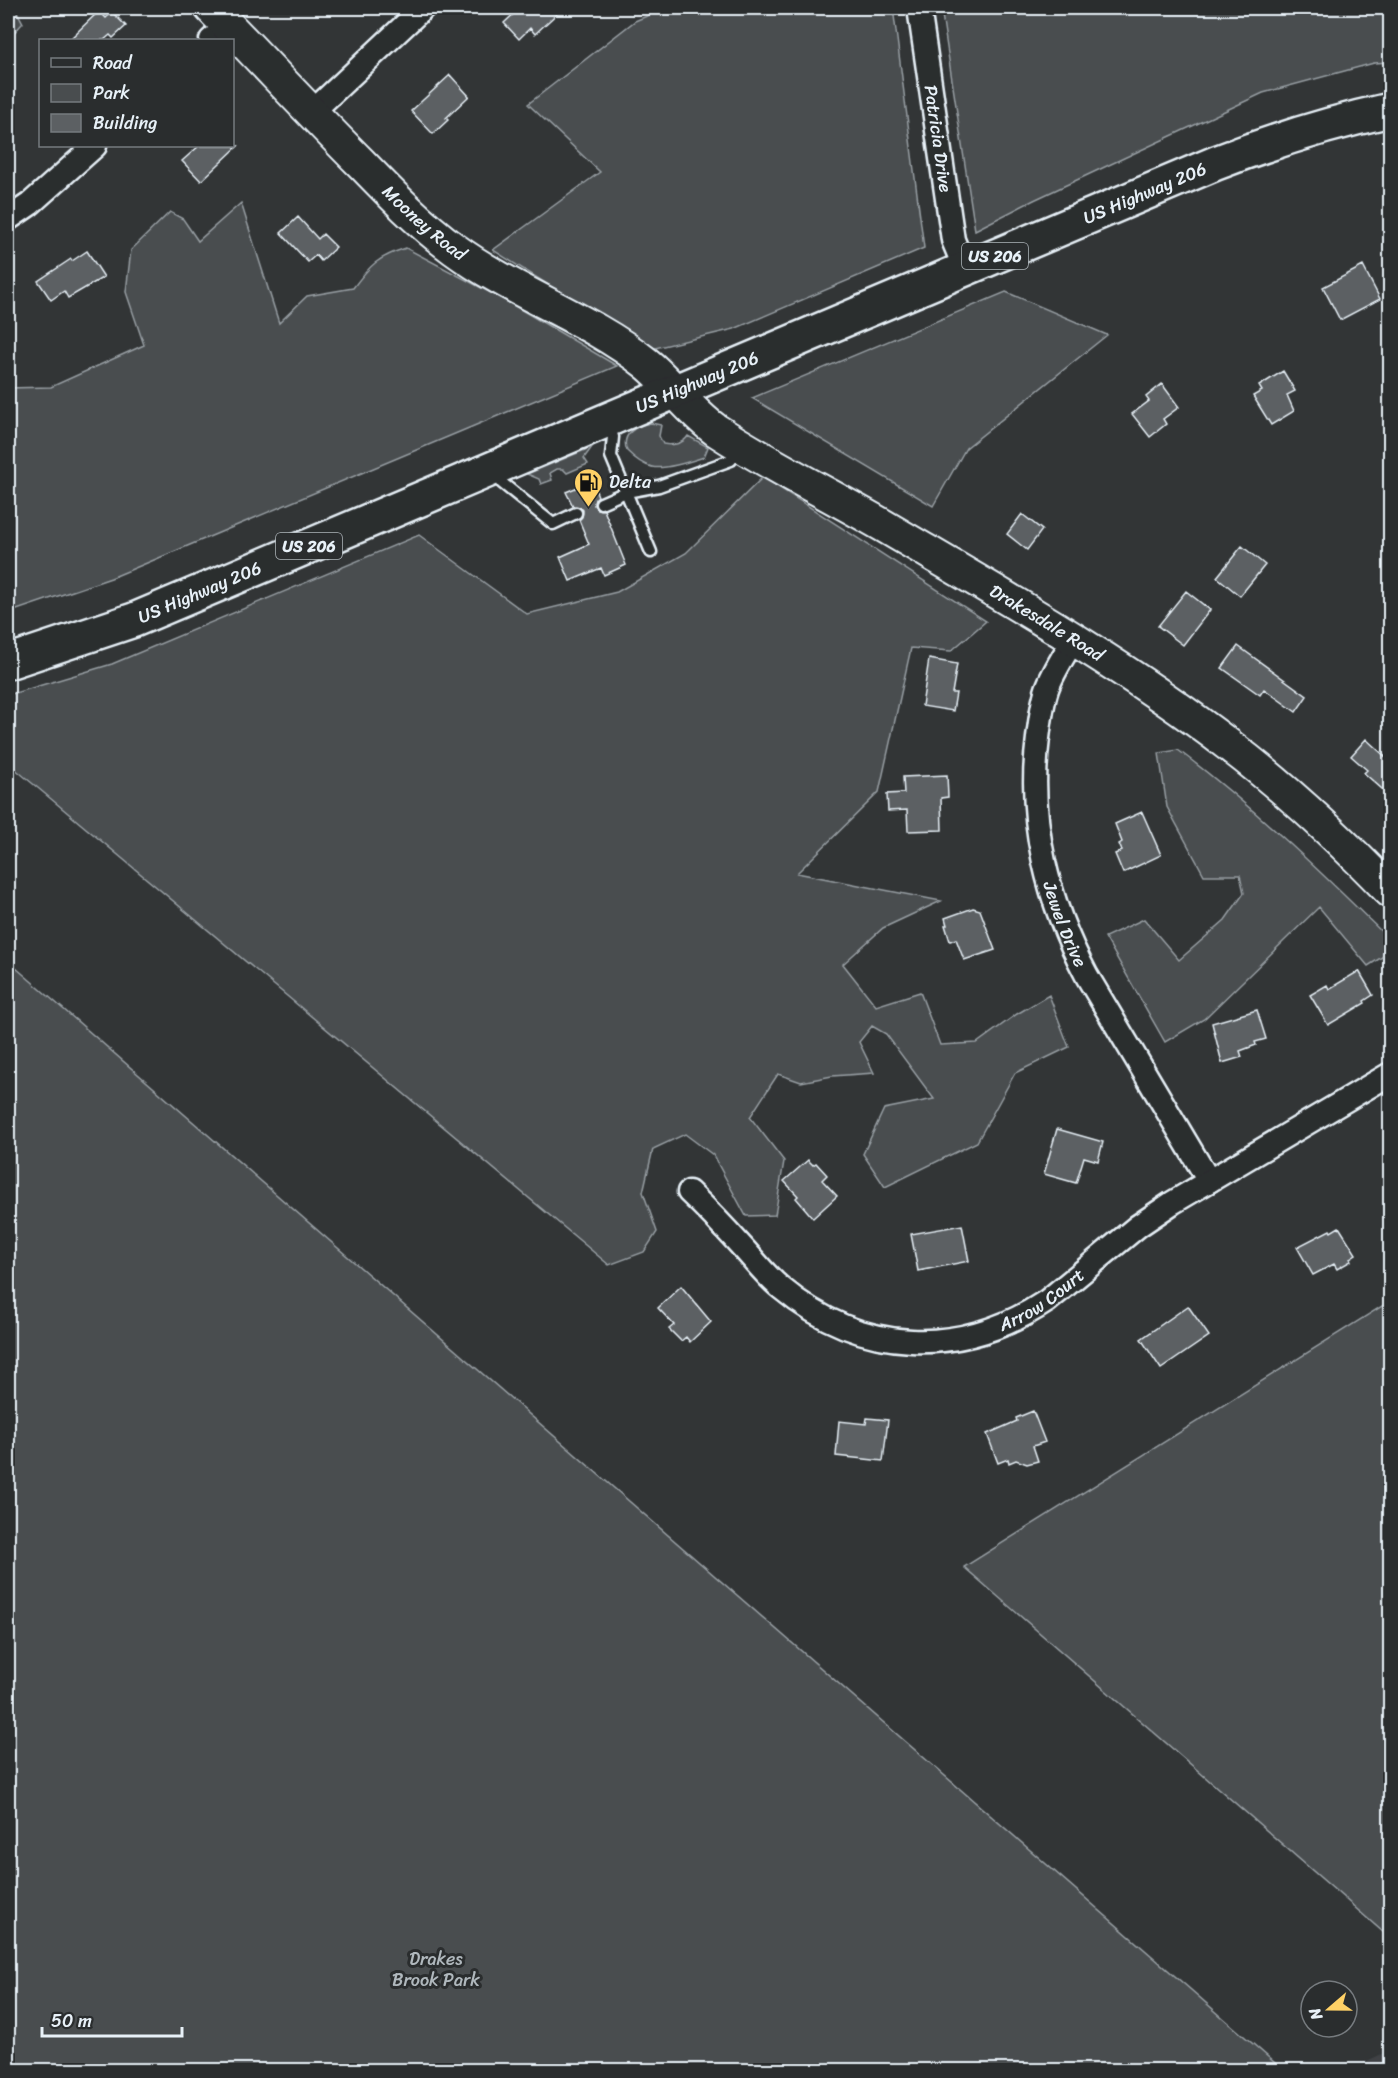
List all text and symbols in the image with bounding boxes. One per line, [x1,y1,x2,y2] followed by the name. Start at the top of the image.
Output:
[39,39,234,147] legend
[93,47,133,79] text: Road
[93,77,130,109] text: Park
[914,83,962,195] street label: Patricia Drive
[93,107,157,139] text: Building
[1078,153,1212,233] street label: US Highway 206
[374,177,475,270] street label: Mooney Road
[962,243,1028,269] road number: US 206
[630,342,764,423] street label: US Highway 206
[572,466,604,508] fuel station icon: Delta
[609,466,652,498] place label: Delta
[276,533,342,559] road number: US 206
[133,552,266,633] street label: US Highway 206
[983,575,1112,671] street label: Drakesdale Road
[1033,877,1096,973] street label: Jewel Drive
[993,1260,1092,1341] street label: Arrow Court
[392,1943,480,1996] park label: Drakes Brook Park
[1299,1979,1359,2039] north arrow
[42,2000,182,2038] scale bar
[1300,2003,1331,2025] text: N
[51,2005,92,2037] text: 50 m

